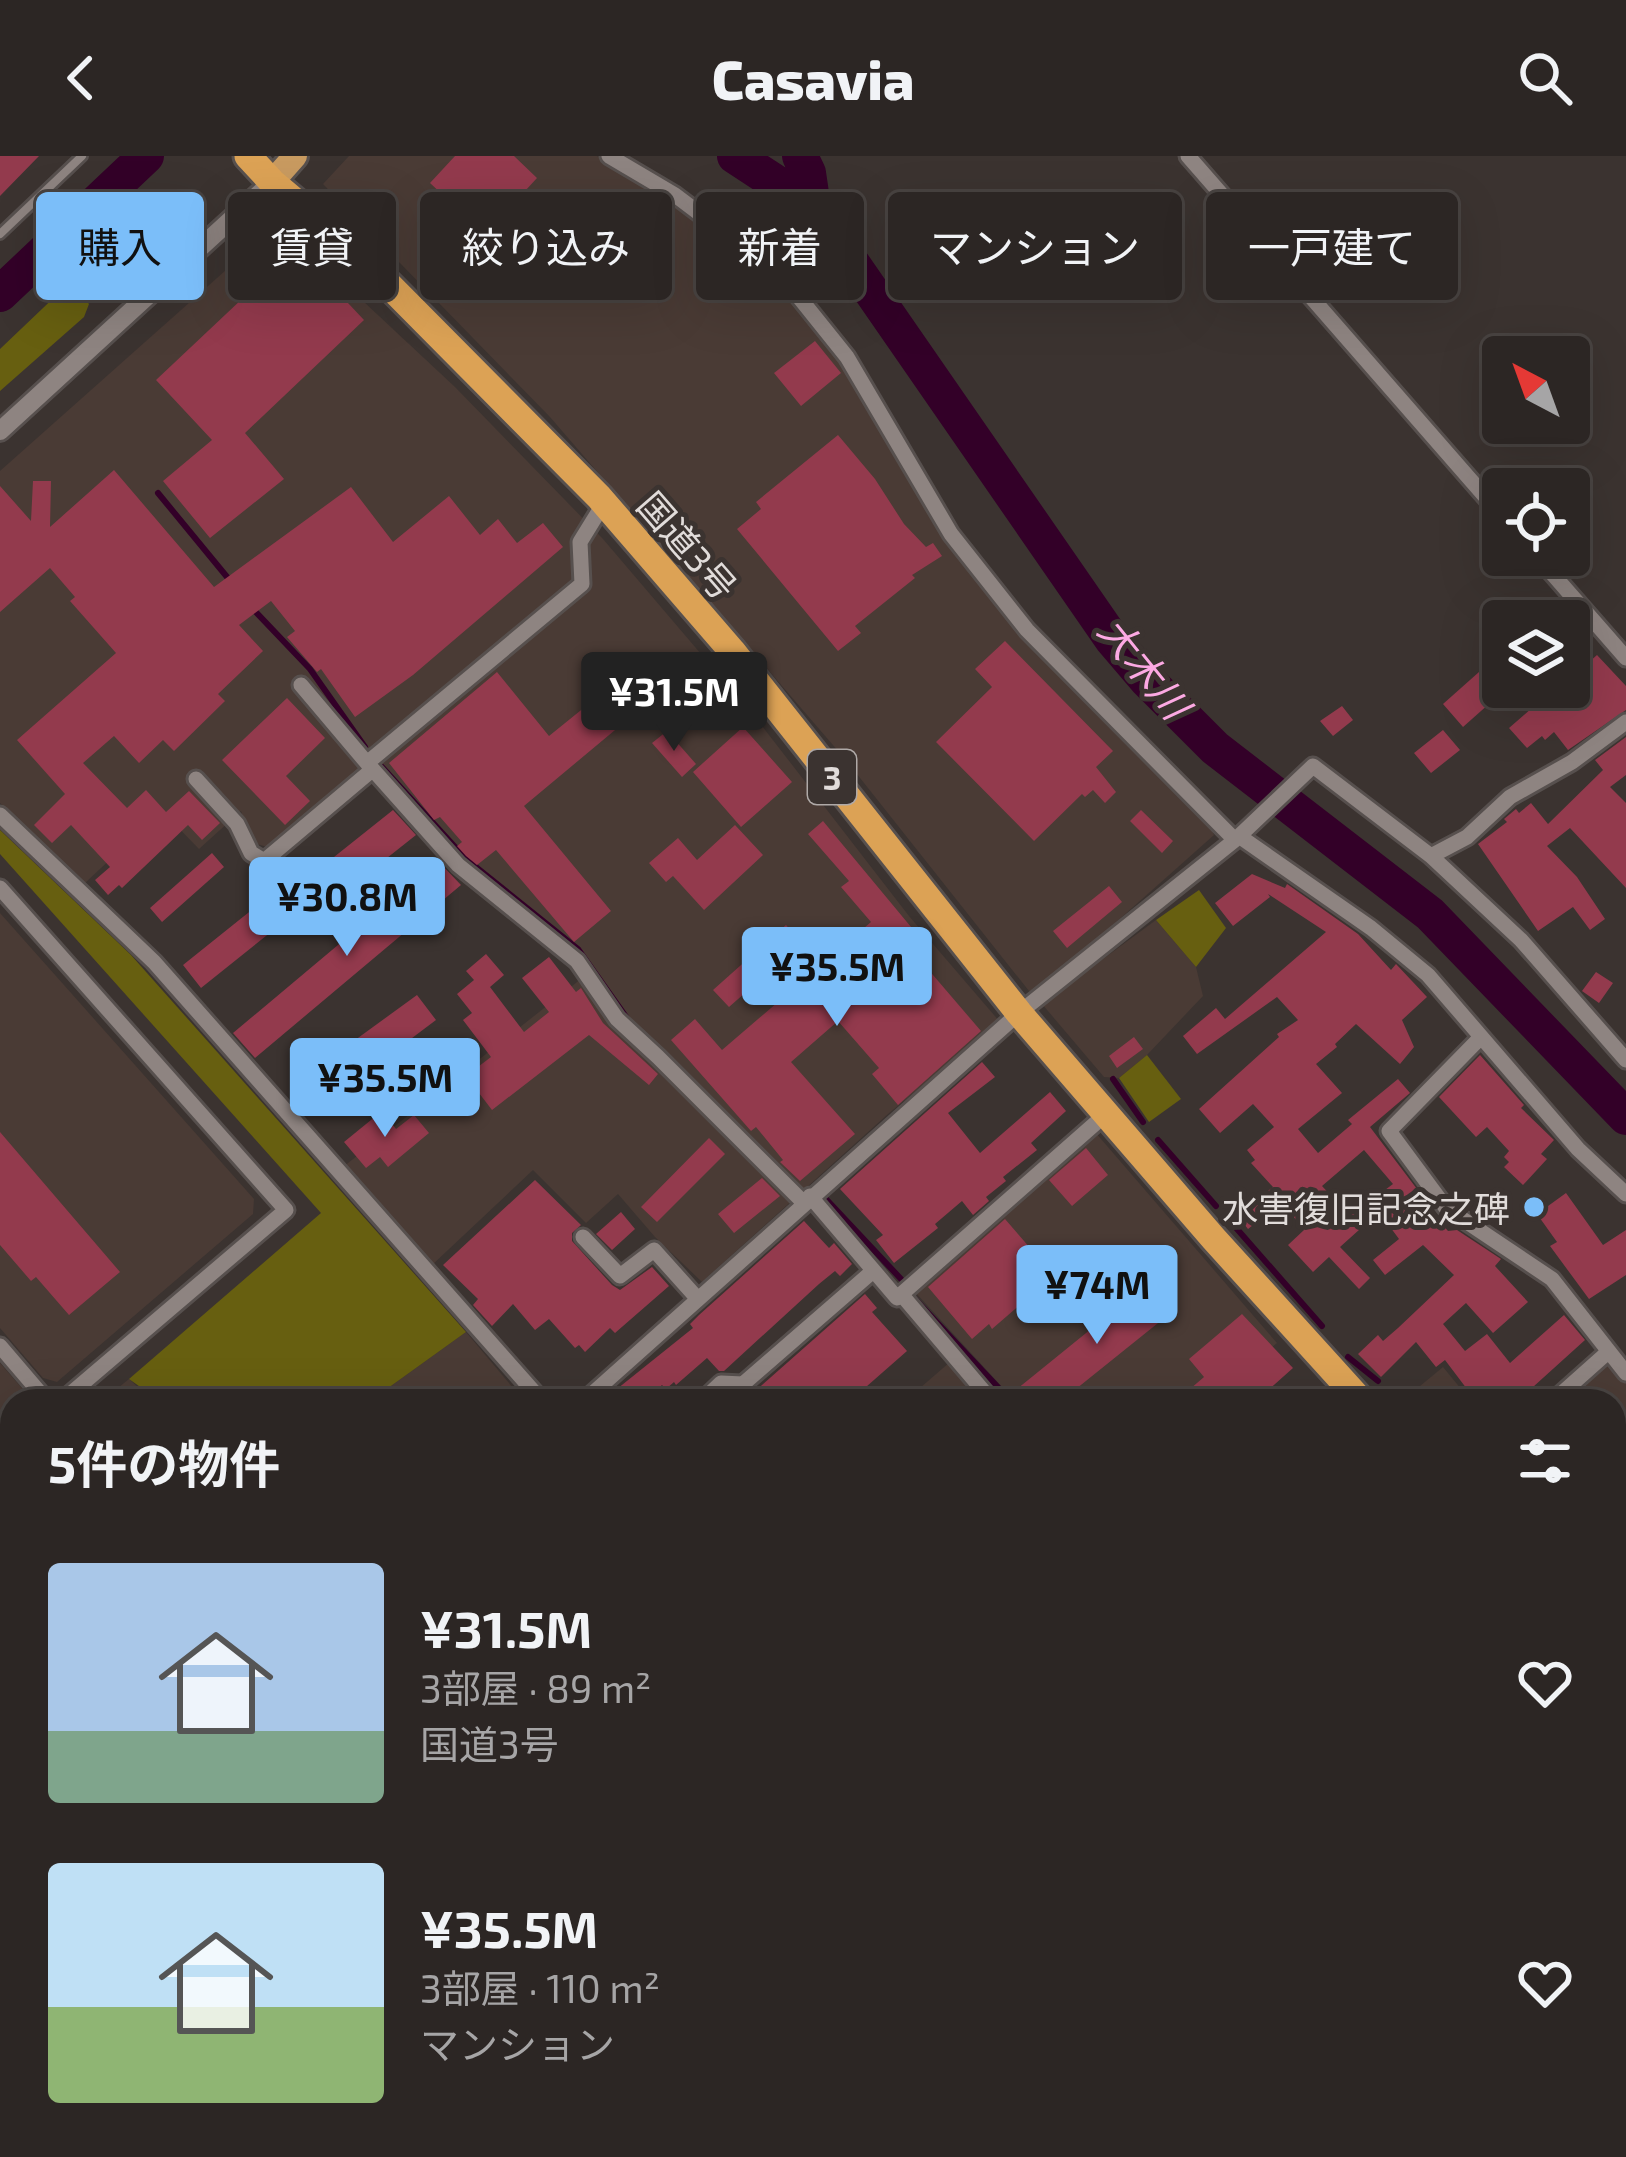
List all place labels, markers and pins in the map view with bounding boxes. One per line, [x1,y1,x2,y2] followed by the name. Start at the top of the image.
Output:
[576,652,772,754] pin: ¥31.5M
[249,857,445,959] pin: ¥30.8M
[739,927,935,1029] pin: ¥35.5M
[287,1038,483,1140] pin: ¥35.5M
[1222,1186,1510,1229] place label: 水害復旧記念之碑
[1521,1194,1547,1220] marker: 水害復旧記念之碑
[1026,1245,1168,1347] pin: ¥74M

